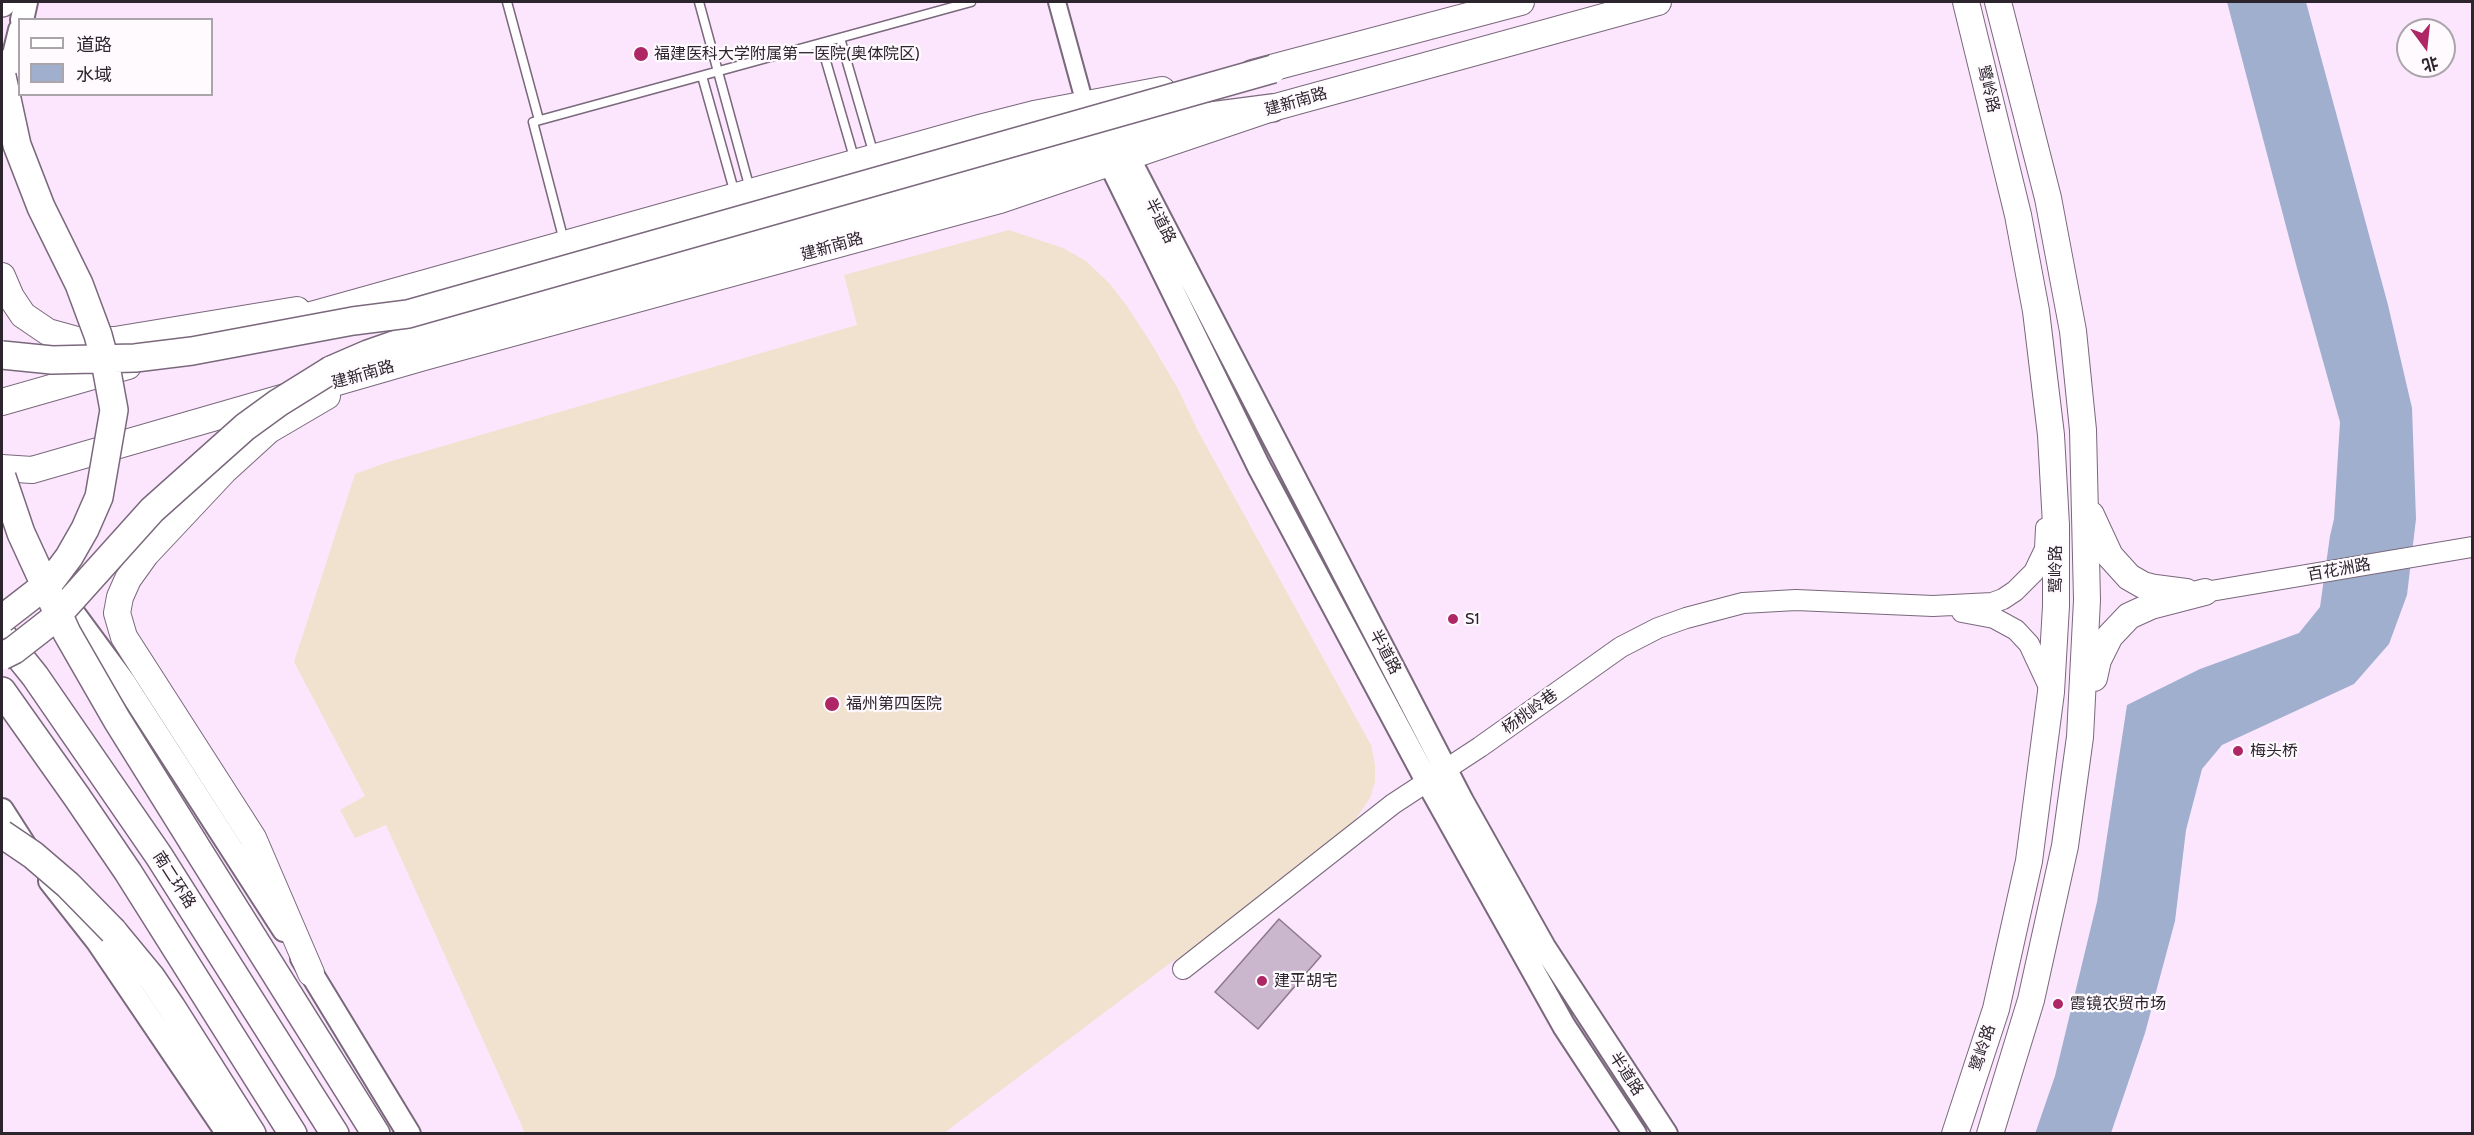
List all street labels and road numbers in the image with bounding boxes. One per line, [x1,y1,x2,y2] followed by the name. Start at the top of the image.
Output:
[1973,63,2003,115] street label: 鹭岭路
[1263,84,1329,120] street label: 建新南路
[1141,195,1179,247] street label: 半道路
[799,229,865,265] street label: 建新南路
[330,357,396,393] street label: 建新南路
[2046,545,2066,593] street label: 鹭岭路
[2306,555,2372,585] street label: 百花洲路
[1365,626,1405,678] street label: 半道路
[1498,685,1562,739] street label: 杨桃岭巷
[149,848,199,912] street label: 南二环路
[1966,1022,2000,1074] street label: 鹭岭路
[1605,1049,1647,1099] street label: 半道路

